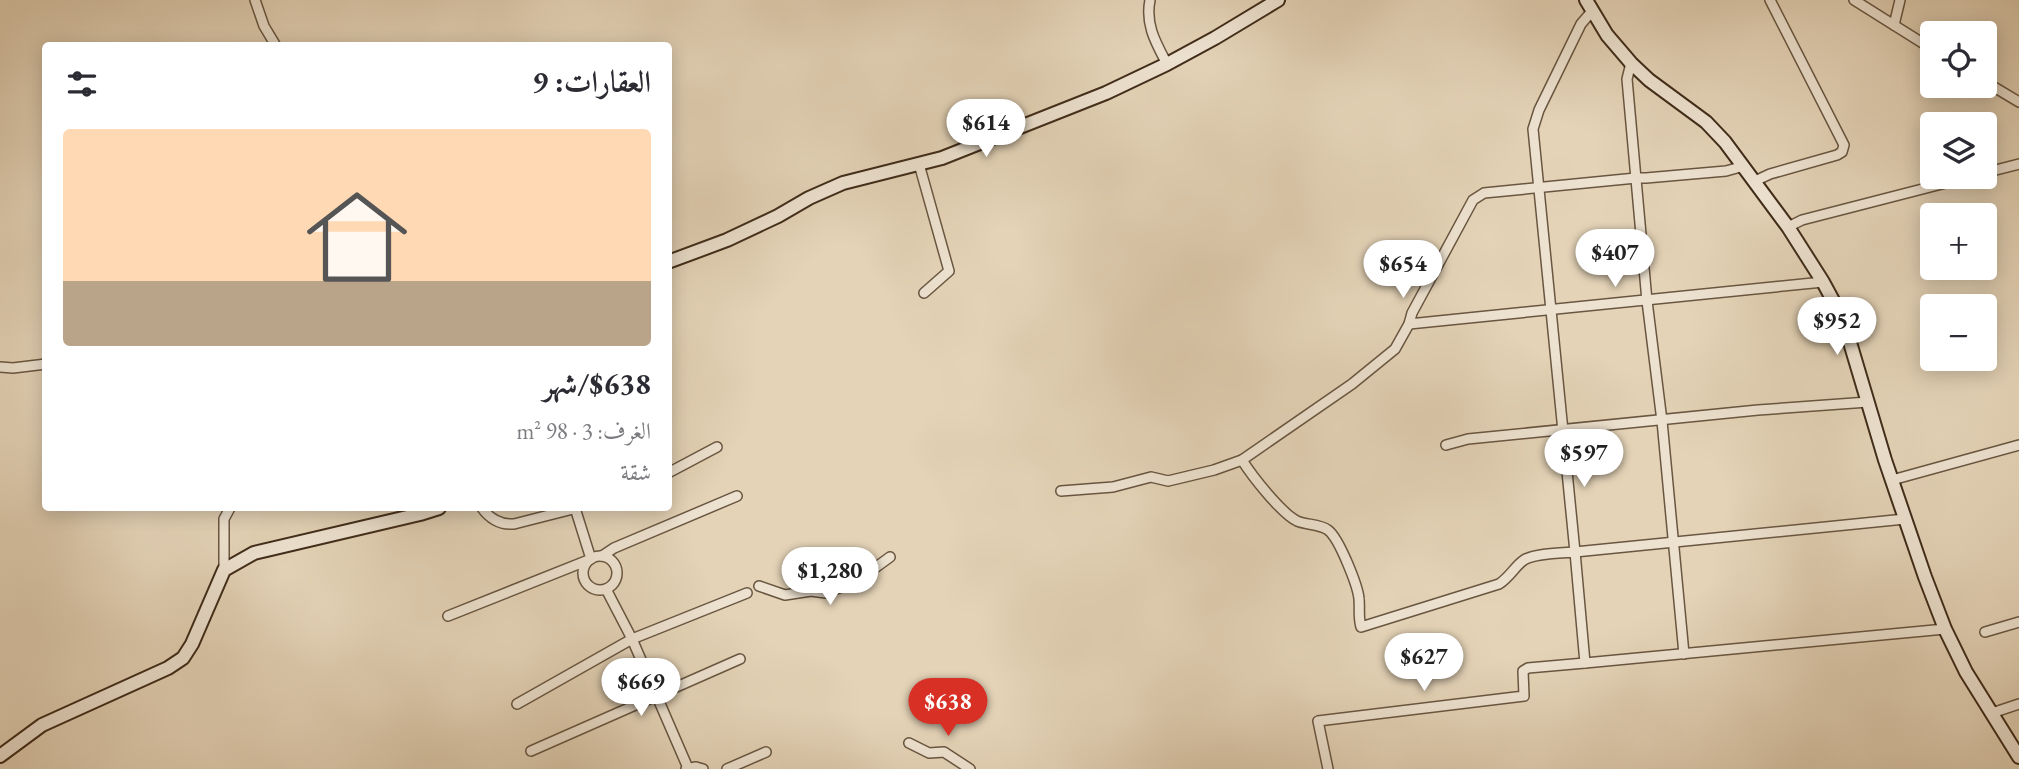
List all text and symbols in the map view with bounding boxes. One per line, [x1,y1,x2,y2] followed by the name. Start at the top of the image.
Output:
[1920,21,1997,371] map controls
[1920,21,1997,98] button: locate
[532,62,651,101] text: العقارات: 9
[63,65,101,103] icon: filters
[945,100,1027,159] pin: $614
[962,107,1010,137] text: $614
[1920,112,1997,189] button: layers
[294,174,420,300] icon: home
[1920,203,1997,280] button: +
[1574,230,1656,289] pin: $407
[1591,237,1639,267] text: $407
[1362,240,1444,300] pin: $654
[1379,248,1427,278] text: $654
[1920,294,1997,371] button: −
[1796,298,1878,357] pin: $952
[1813,305,1861,335] text: $952
[543,364,651,403] text: $638/شهر
[516,416,651,446] text: الغرف: 3 · 98 m²
[1543,430,1625,489] pin: $597
[1560,437,1608,467] text: $597
[621,457,651,487] text: شقة
[773,548,887,607] pin: $1,280
[798,555,862,585] text: $1,280
[1383,634,1465,693] pin: $627
[1400,641,1448,671] text: $627
[600,658,682,718] pin: $669
[617,666,665,696] text: $669
[907,678,989,738] pin: $638
[924,686,972,716] text: $638

